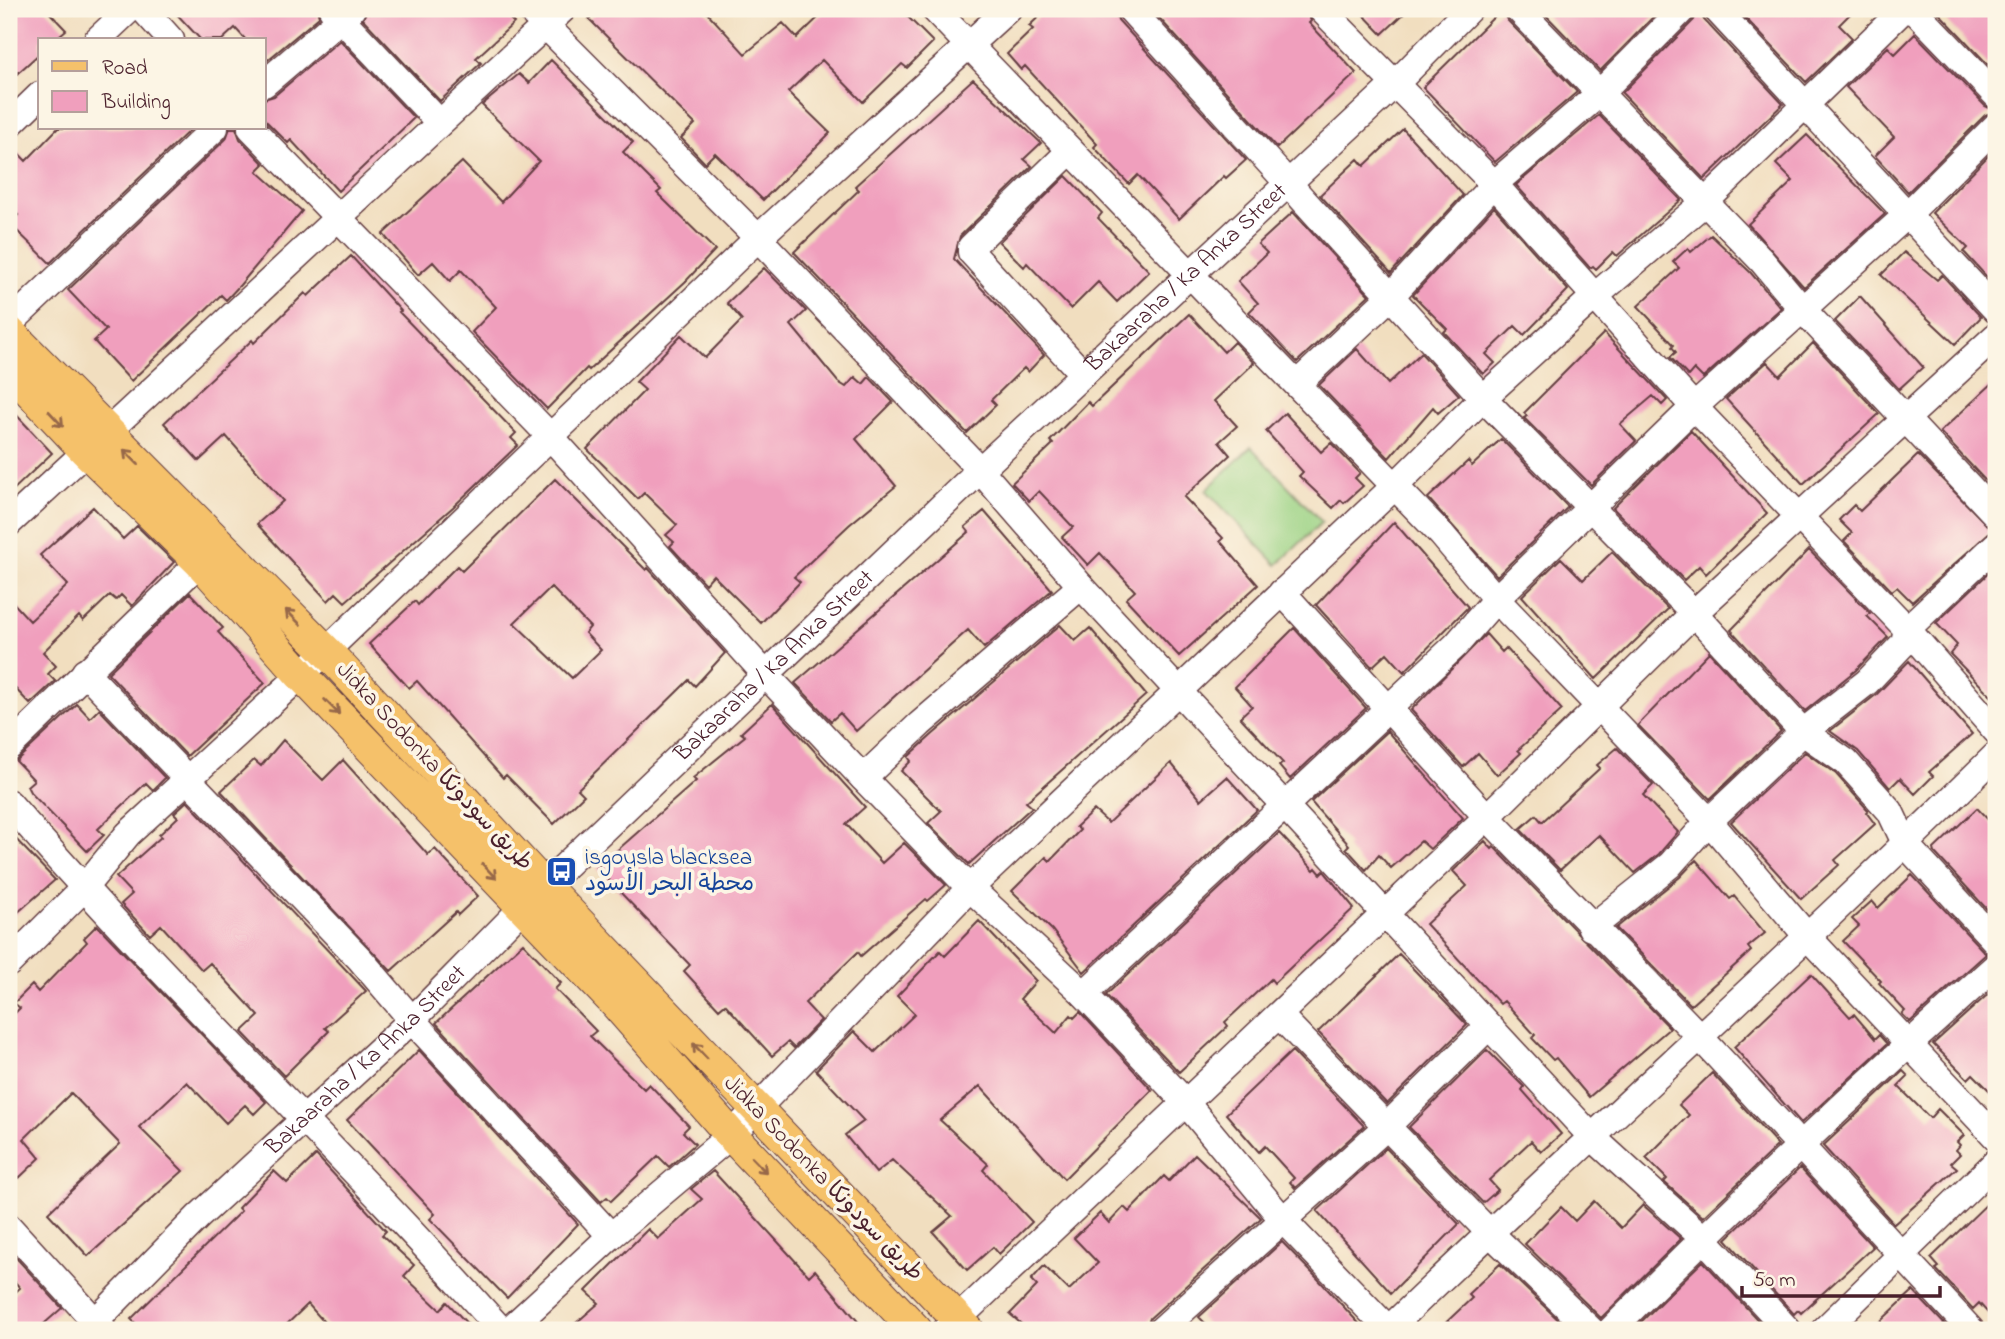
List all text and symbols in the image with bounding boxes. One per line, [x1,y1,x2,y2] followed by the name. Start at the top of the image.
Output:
[38,38,266,130] legend
[102,54,148,84] text: Road
[101,88,171,120] text: Building
[1077,175,1295,381] street label: Bakaaraha / Ka Anka Street
[47,410,64,427] one-way arrow
[123,449,140,466] one-way arrow
[666,562,882,770] street label: Bakaaraha / Ka Anka Street
[284,609,301,626] one-way arrow
[328,655,540,879] street label: Jidka Sodonka طريق سودونكا
[323,698,340,715] one-way arrow
[585,842,754,901] place label: isgoysla blacksea محطة البحر الأسود
[545,854,579,888] bus stop icon: isgoysla blacksea محطة البحر الأسود
[480,862,497,879] one-way arrow
[257,957,474,1164] street label: Bakaaraha / Ka Anka Street
[692,1043,709,1060] one-way arrow
[715,1068,931,1290] street label: Jidka Sodonka طريق سودونكا
[750,1156,767,1173] one-way arrow
[1742,1255,1940,1299] scale bar
[1753,1266,1796,1296] text: 50 m

